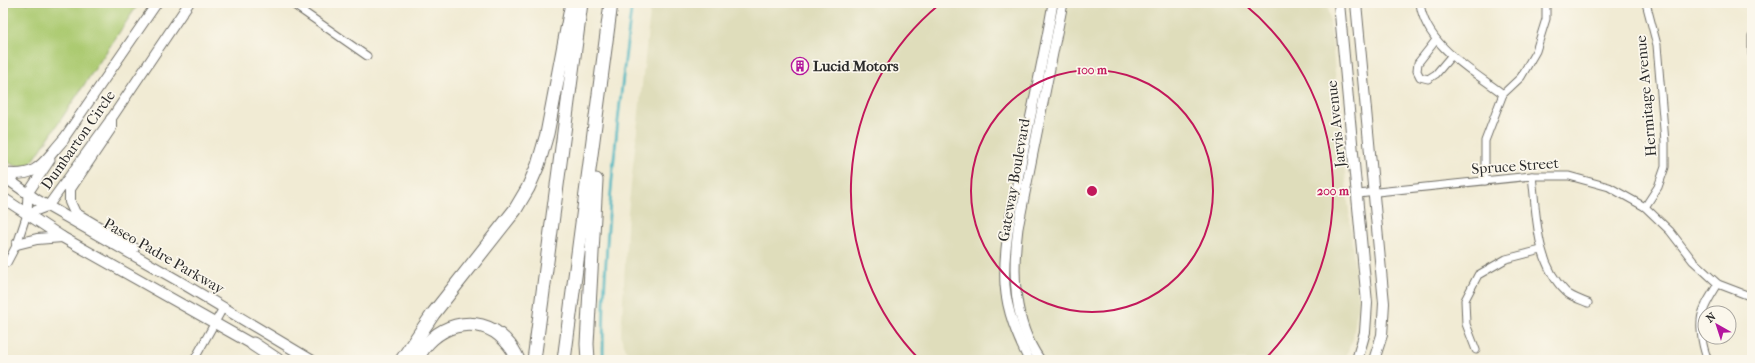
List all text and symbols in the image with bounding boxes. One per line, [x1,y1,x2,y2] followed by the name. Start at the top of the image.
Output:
[1632,34,1660,157] street label: Hermitage Avenue
[790,56,810,76] building icon: Lucid Motors
[813,57,899,75] place label: Lucid Motors
[1077,63,1108,77] text: 100 m
[1322,79,1350,170] street label: Jarvis Avenue
[37,86,119,193] street label: Dumbarton Circle
[994,116,1034,243] street label: Gateway Boulevard
[1471,154,1560,178] street label: Spruce Street
[1085,184,1099,198] centre of rings
[1317,184,1350,198] text: 200 m
[101,214,228,298] street label: Paseo Padre Parkway
[1697,305,1737,345] north arrow
[1704,310,1719,325] text: N

